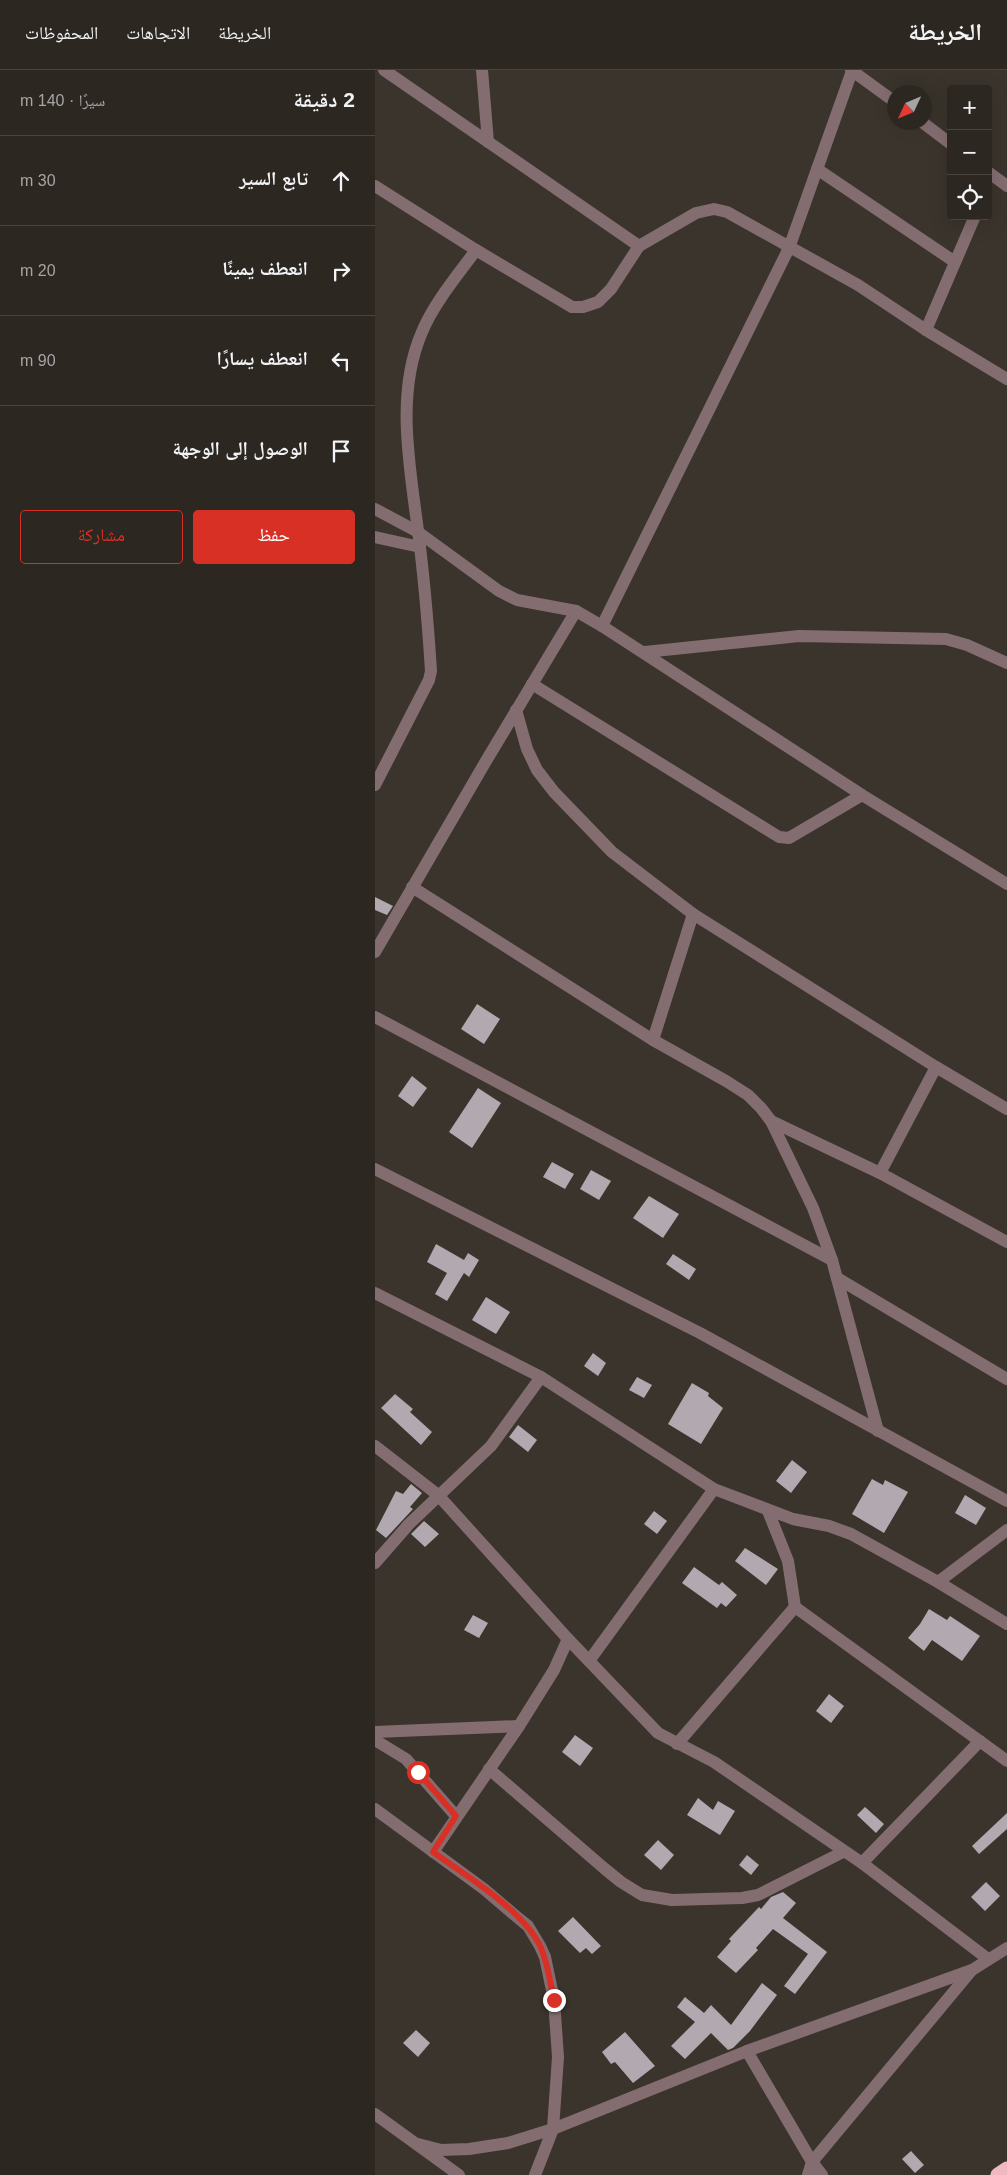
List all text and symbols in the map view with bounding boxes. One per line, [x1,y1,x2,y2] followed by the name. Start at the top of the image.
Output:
[908,18,982,45] text: الخريطة
[25,23,98,43] text: المحفوظات
[126,23,190,43] text: الاتجاهات
[218,23,271,43] text: الخريطة
[887,85,932,130] north arrow
[947,85,992,220] map controls
[947,85,992,130] button: +
[293,88,355,111] text: 2 دقيقة
[20,92,105,109] text: سيرًا · 140 m
[947,130,992,175] button: −
[327,167,355,195] icon: ahead
[239,168,308,189] text: تابع السير
[20,172,56,189] text: 30 m
[947,175,992,220] button: locate
[327,257,355,285] icon: right
[222,258,308,279] text: انعطف يمينًا
[20,262,56,279] text: 20 m
[327,347,355,375] icon: left
[217,348,308,369] text: انعطف يسارًا
[20,352,56,369] text: 90 m
[327,437,355,465] icon: arrive
[172,438,308,459] text: الوصول إلى الوجهة
[20,510,183,564] button: مشاركة
[193,510,355,564] button: حفظ
[407,1761,430,1784] route start
[543,1989,566,2012] route end

